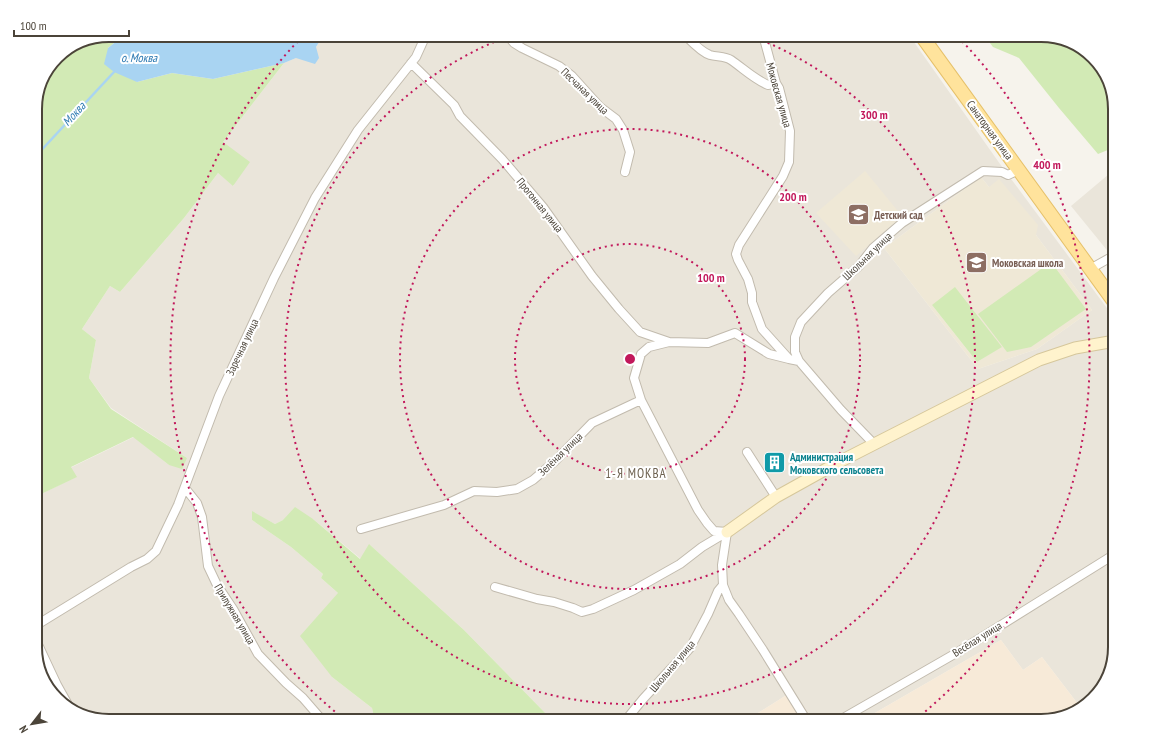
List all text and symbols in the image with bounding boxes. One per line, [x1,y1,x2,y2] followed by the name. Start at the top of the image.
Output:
[14,12,129,38] scale bar
[20,18,47,33] text: 100 m
[121,50,158,65] water label: о. Моква
[763,61,795,129] street label: Моковская улица
[558,65,612,117] street label: Песчаная улица
[59,98,89,129] water label: Моква
[964,98,1016,162] street label: Санаторная улица
[860,107,888,122] text: 300 m
[1033,157,1061,172] text: 400 m
[514,175,566,235] street label: Прогонная улица
[779,189,807,204] text: 200 m
[846,202,872,228] school or university icon: Детский сад
[874,208,924,222] place label: Детский сад
[839,229,895,283] street label: Школьная улица
[963,250,989,276] school or university icon: Моковская школа
[992,256,1064,270] place label: Моковская школа
[697,270,725,285] text: 100 m
[223,316,261,378] street label: Заречная улица
[623,352,637,366] centre of rings
[535,429,585,479] street label: Зелёная улица
[761,450,787,476] building icon: Администрация Моковского сельсовета
[789,450,884,477] place label: Администрация Моковского сельсовета
[605,465,667,482] district label: 1-Я МОКВА
[211,581,259,647] street label: Прилужная улица
[950,618,1004,660] street label: Весёлая улица
[646,637,698,695] street label: Школьная улица
[12,704,52,744] north arrow
[16,723,31,735] text: N

